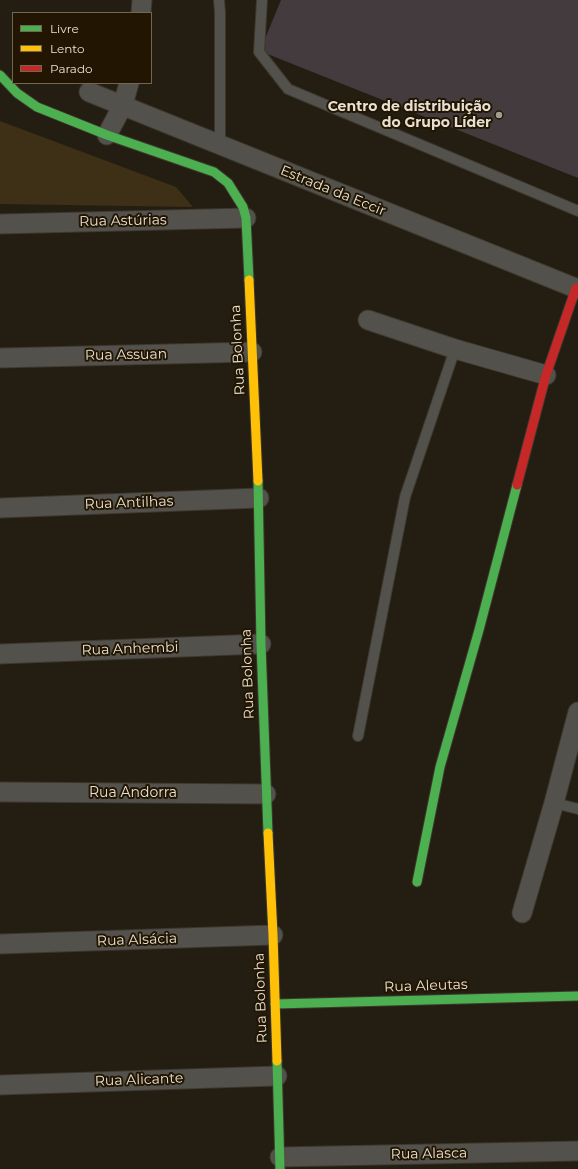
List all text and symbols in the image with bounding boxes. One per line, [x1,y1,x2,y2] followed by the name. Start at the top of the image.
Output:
[12,12,152,84] legend
[50,21,79,36] text: Livre
[50,41,85,56] text: Lento
[50,61,93,76] text: Parado
[328,99,491,132] place label: Centro de distribuição do Grupo Líder
[494,110,504,120] marker: Centro de distribuição do Grupo Líder
[278,162,388,220] street label: Estrada da Eccir
[79,212,167,230] street label: Rua Astúrias
[227,304,249,396] street label: Rua Bolonha
[85,346,167,364] street label: Rua Assuan
[84,493,174,513] street label: Rua Antilhas
[238,628,258,720] street label: Rua Bolonha
[81,639,179,659] street label: Rua Anhembi
[89,785,177,801] street label: Rua Andorra
[97,930,177,950] street label: Rua Alsácia
[251,952,271,1044] street label: Rua Bolonha
[384,976,468,996] street label: Rua Aleutas
[94,1070,184,1090] street label: Rua Alicante
[391,1145,467,1163] street label: Rua Alasca

